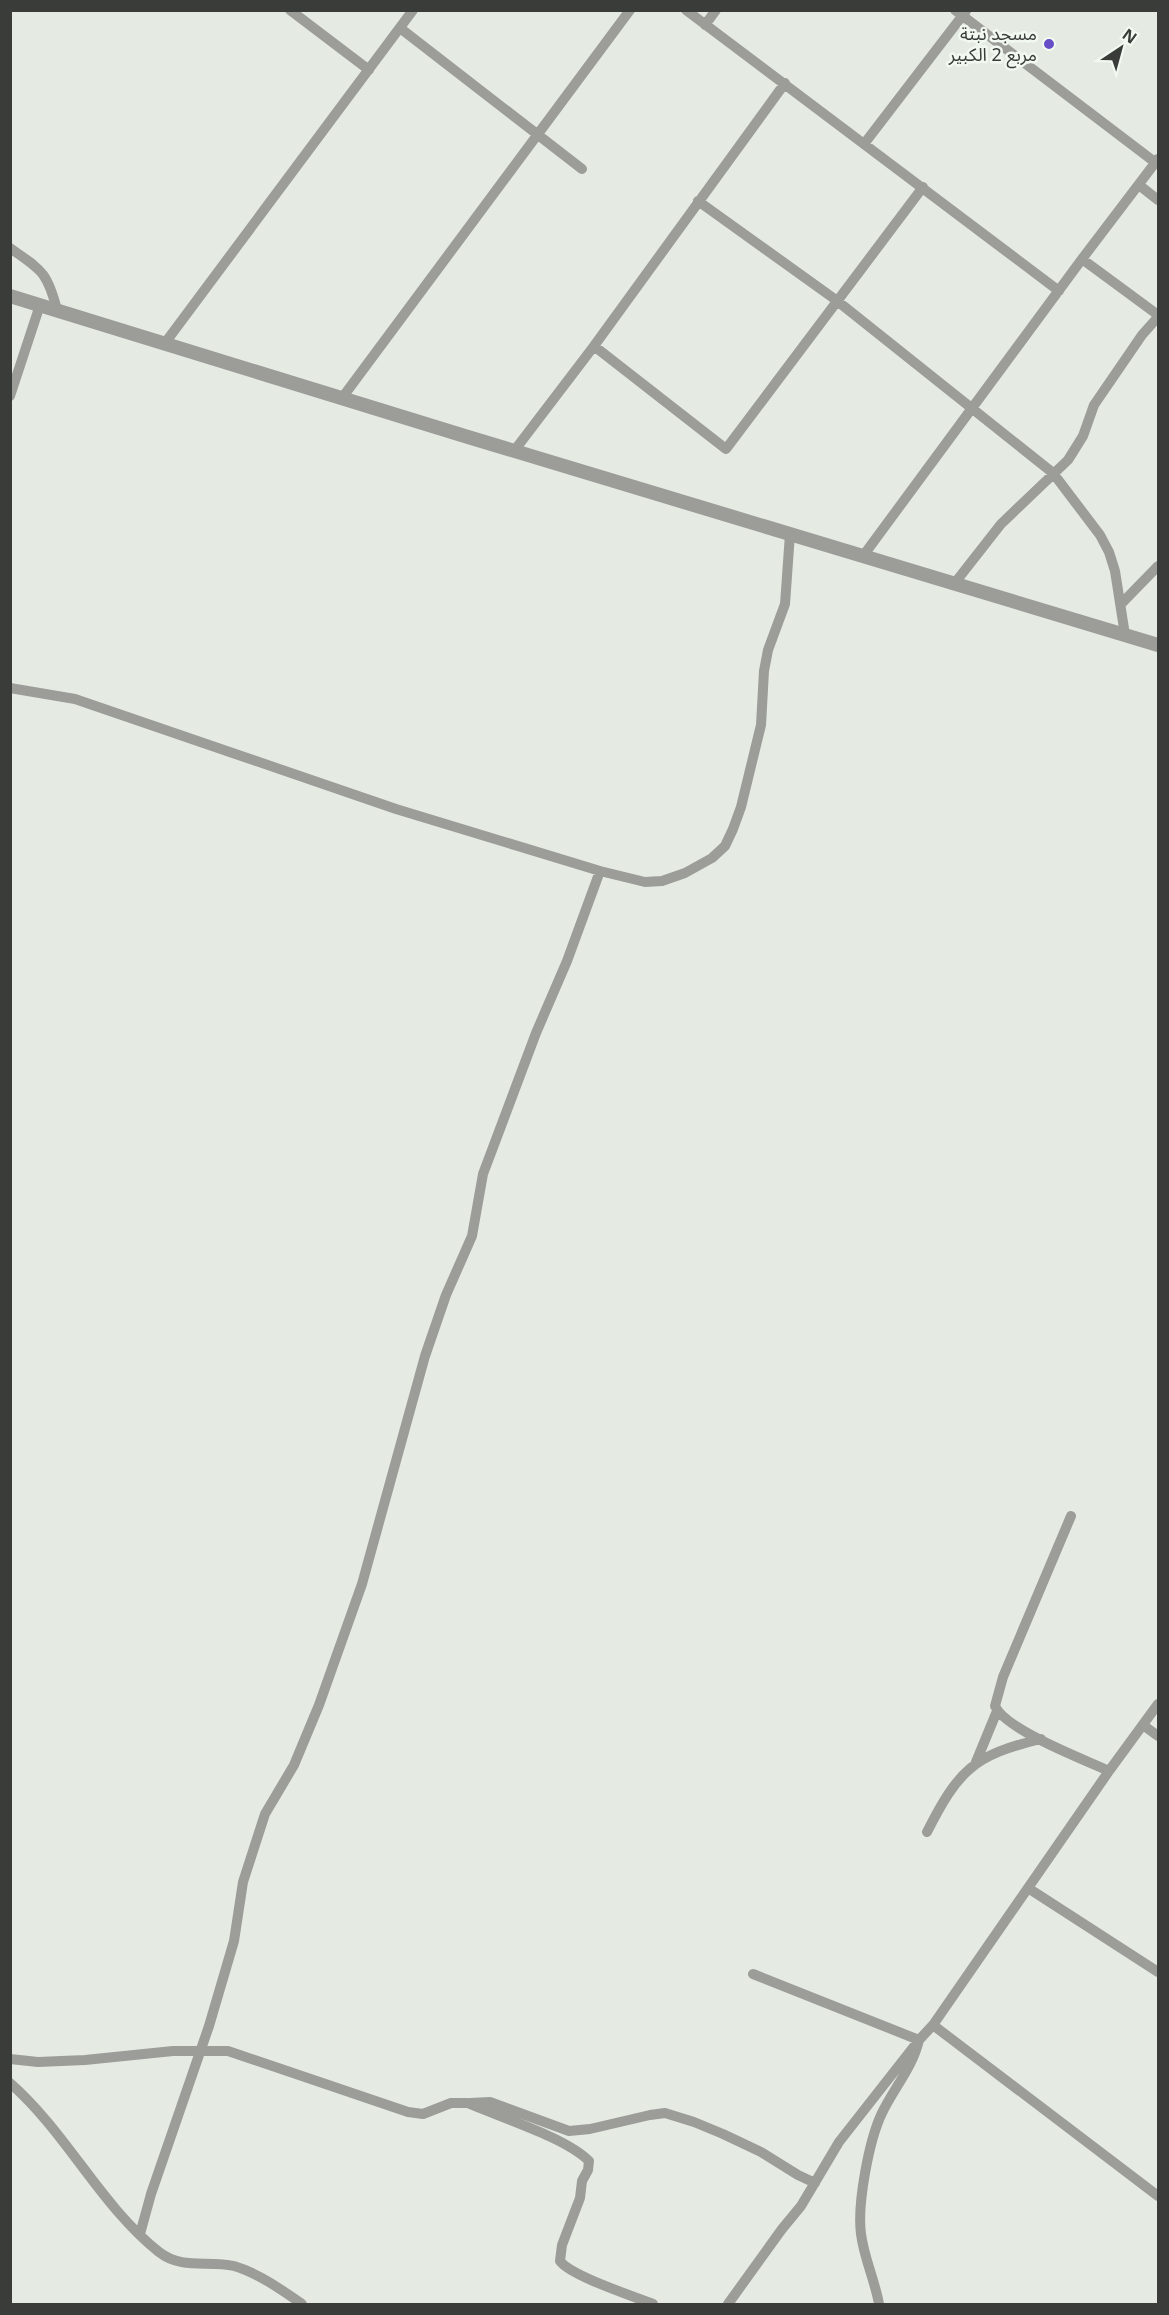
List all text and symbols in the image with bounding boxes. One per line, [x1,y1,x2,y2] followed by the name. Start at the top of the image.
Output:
[1091,18,1151,78] north arrow
[948,21,1037,69] place label: مسجد نبتة مربع 2 الكبير
[1118,23,1142,49] text: N
[1042,37,1056,51] marker: مسجد نبتة مربع 2 الكبير

